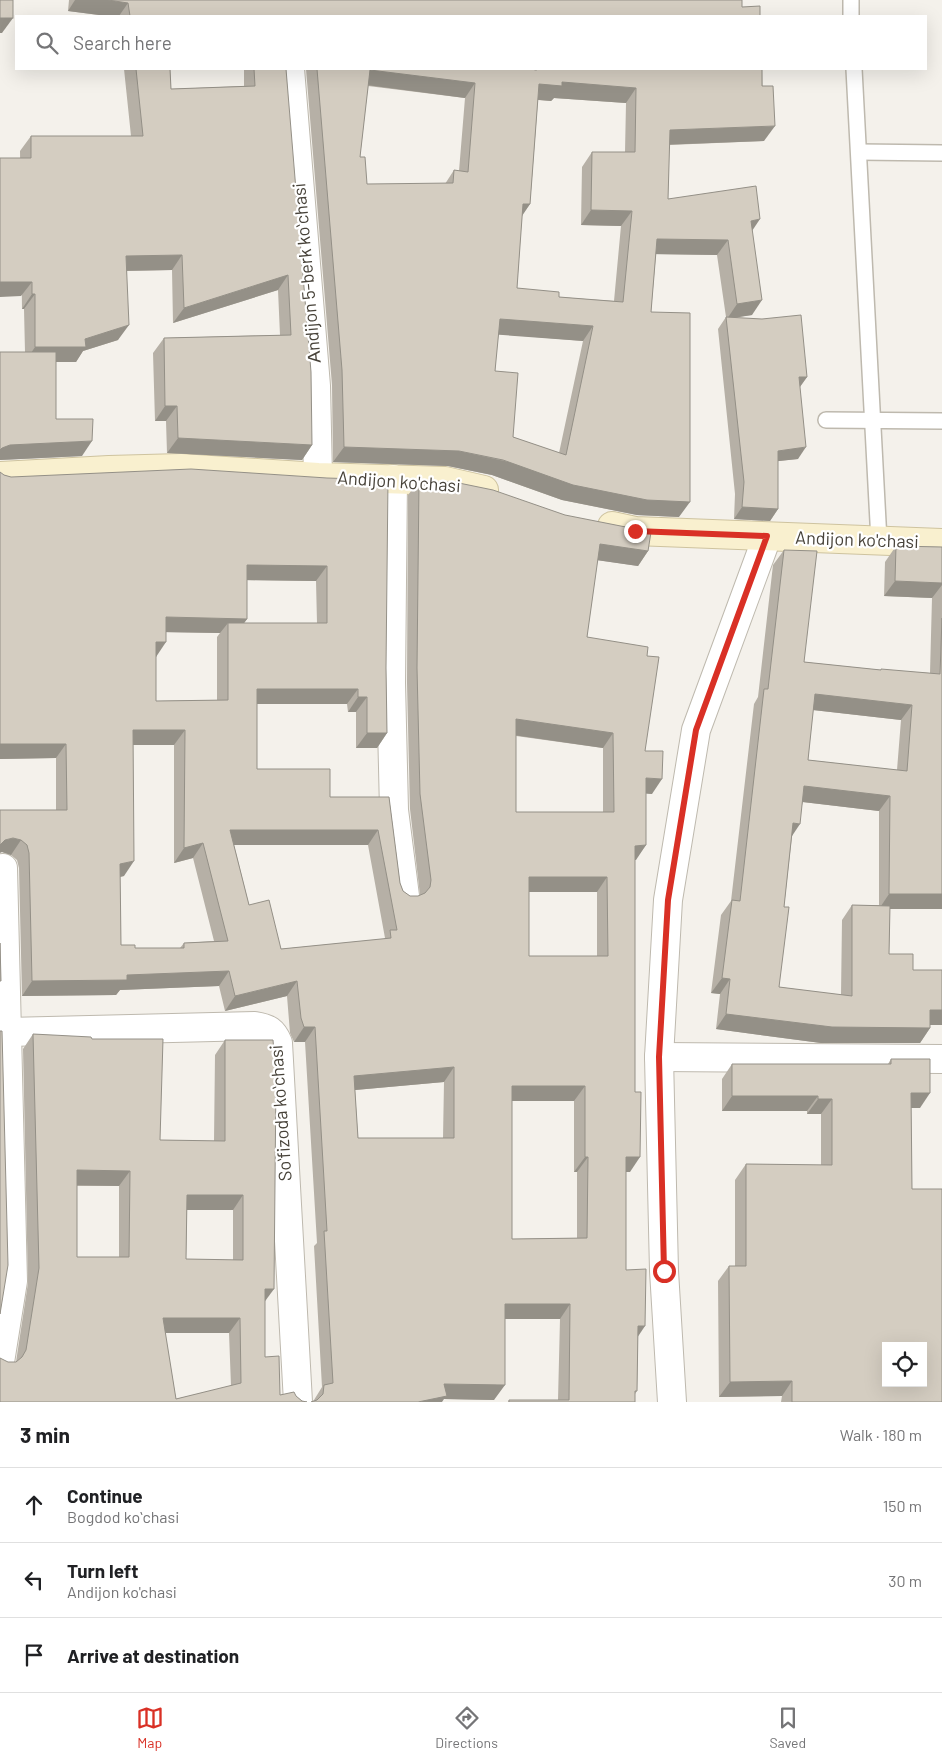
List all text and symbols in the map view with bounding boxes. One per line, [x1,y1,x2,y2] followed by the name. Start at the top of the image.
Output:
[15,15,927,70] search box
[33,29,61,57] icon: search
[73,31,172,54] text: Search here
[287,182,325,364] street label: Аndijon 5-berk koʻchasi
[337,466,462,496] street label: Andijon ko'chasi
[624,520,647,543] route end
[795,526,919,552] street label: Andijon ko'chasi
[264,1044,296,1182] street label: Soʻfizoda koʻchasi
[653,1260,676,1283] route start
[882,1342,927,1387] map controls
[882,1342,927,1387] button: locate
[20,1422,70,1447] text: 3 min
[840,1425,922,1444] text: Walk · 180 m
[67,1484,143,1507] text: Continue
[20,1491,48,1519] icon: ahead
[883,1496,922,1515] text: 150 m
[67,1507,179,1526] text: Bogdod koʻchasi
[67,1559,138,1582] text: Turn left
[20,1566,48,1594] icon: left
[888,1571,922,1590] text: 30 m
[67,1582,177,1601] text: Andijon ko'chasi
[20,1641,48,1669] icon: arrive
[67,1644,239,1667] text: Arrive at destination
[136,1704,164,1751] tab: Map
[435,1704,498,1751] tab: Directions
[769,1704,806,1751] tab: Saved

